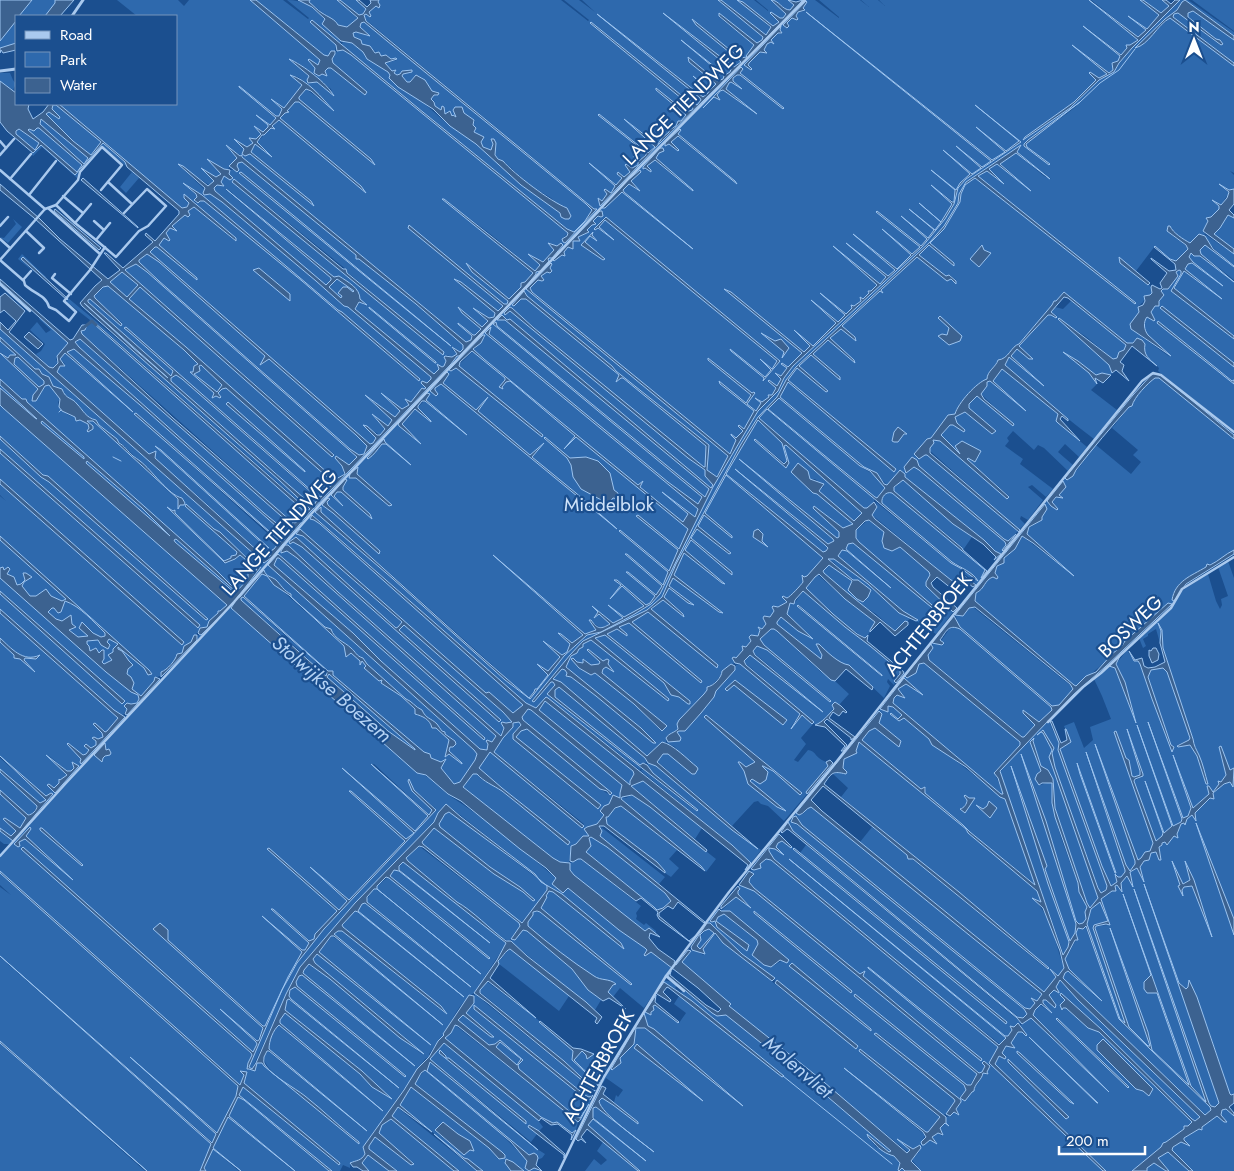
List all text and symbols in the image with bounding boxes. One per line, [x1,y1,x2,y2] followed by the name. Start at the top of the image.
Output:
[15,15,178,105] legend
[1169,15,1219,65] north arrow
[1188,17,1200,37] text: N
[60,24,92,46] text: Road
[616,37,750,171] street label: LANGE TIENDWEG
[60,49,87,71] text: Park
[60,74,98,96] text: Water
[215,463,344,602] street label: LANGE TIENDWEG
[564,491,655,518] park label: Middelblok
[878,567,979,682] street label: ACHTERBROEK
[1092,589,1169,664] street label: BOSWEG
[265,629,398,750] water label: Stolwijkse Boezem
[556,1004,641,1128] street label: ACHTERBROEK
[756,1029,840,1106] water label: Molenvliet
[1059,1124,1145,1156] scale bar
[1066,1130,1109,1152] text: 200 m

